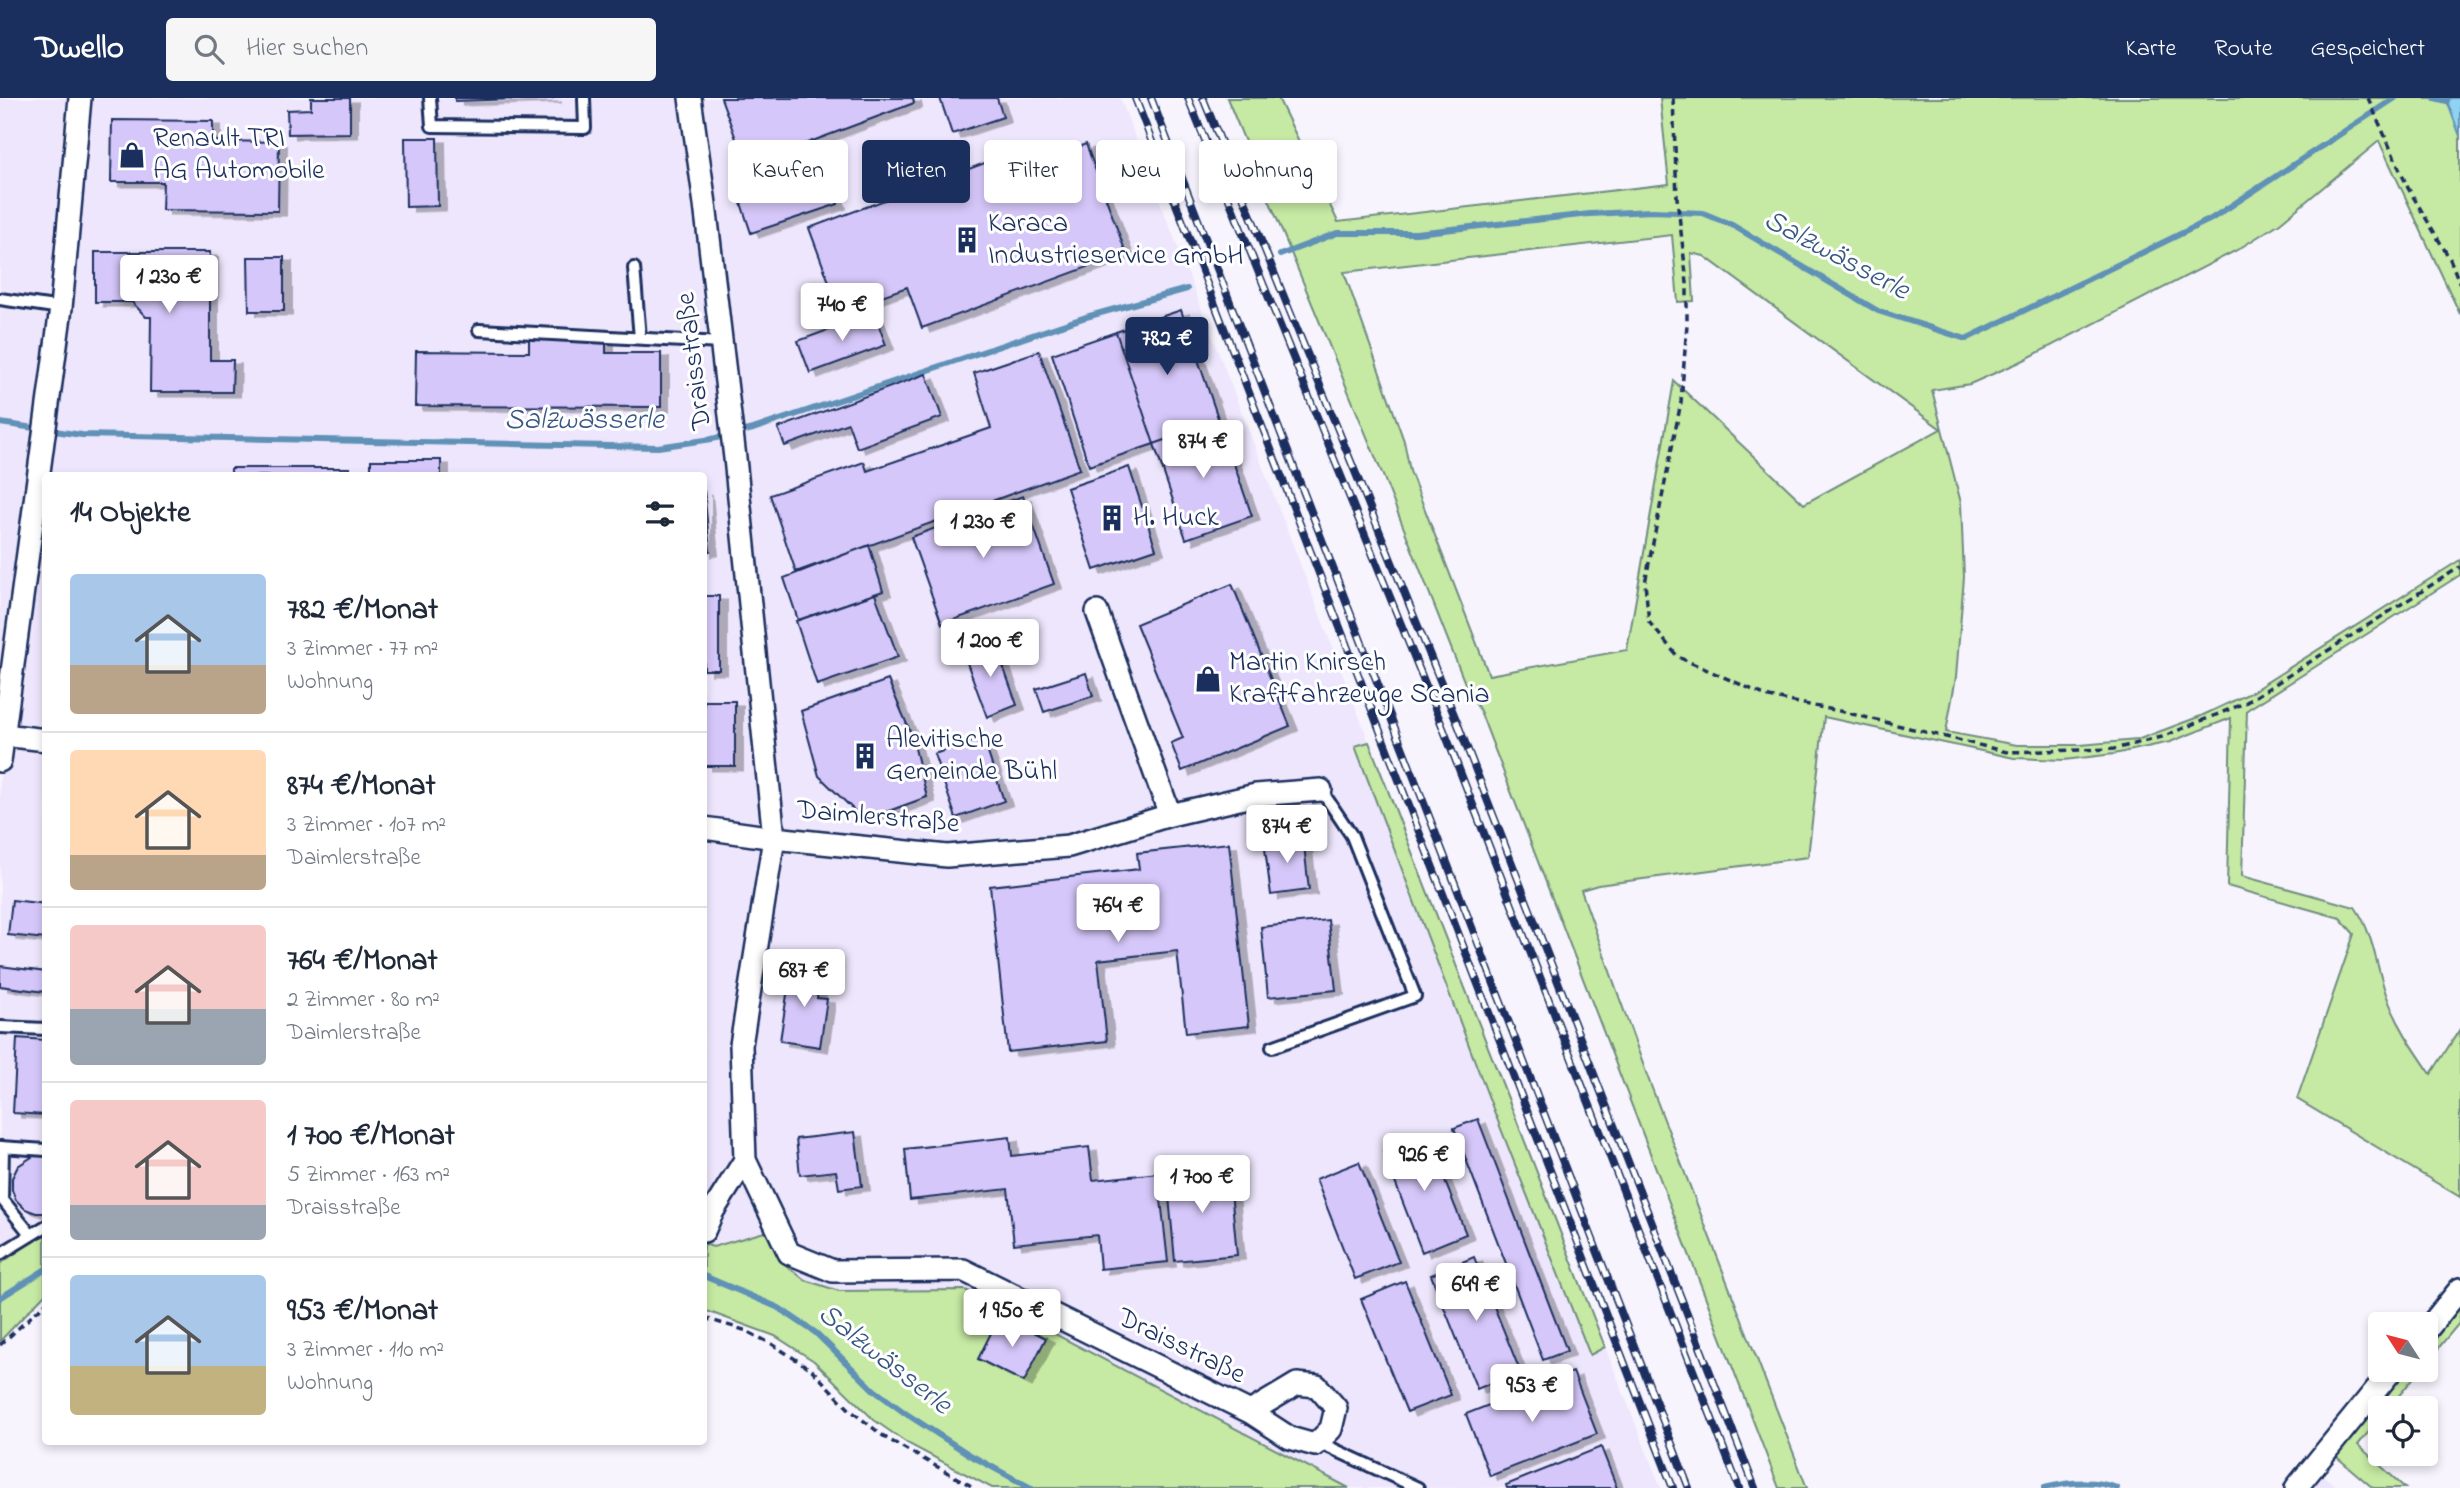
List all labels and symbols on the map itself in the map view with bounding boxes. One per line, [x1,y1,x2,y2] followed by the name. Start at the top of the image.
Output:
[153,119,325,192] place label: Renault TRI AG Automobile
[117,140,147,170] shop icon: Renault TRI AG Automobile
[1755,199,1918,314] water label: Salzwässerle
[988,204,1244,277] place label: Karaca Industrieservice GmbH
[952,225,982,255] building icon: Karaca Industrieservice GmbH
[104,256,234,315] pin: 1 230 €
[793,284,891,343] pin: 740 €
[666,289,724,433] street label: Draisstraße
[1118,317,1216,377] pin: 782 €
[504,399,665,443] water label: Salzwässerle
[1154,420,1252,480] pin: 874 €
[1133,498,1220,539] place label: H. Huck
[918,500,1048,560] pin: 1 230 €
[1097,503,1127,533] building icon: H. Huck
[925,620,1055,679] pin: 1 200 €
[1229,643,1490,716] place label: Martin Knirsch Kraftfahrzeuge Scania
[1193,664,1223,694] shop icon: Martin Knirsch Kraftfahrzeuge Scania
[886,720,1057,793] place label: Alevitische Gemeinde Bühl
[850,741,880,771] building icon: Alevitische Gemeinde Bühl
[794,790,961,846] street label: Daimlerstraße
[1238,806,1336,865] pin: 874 €
[1069,884,1167,944] pin: 764 €
[755,950,853,1009] pin: 687 €
[1375,1134,1473,1193] pin: 926 €
[1137,1156,1267,1215] pin: 1 700 €
[1427,1264,1525,1323] pin: 649 €
[947,1290,1077,1349] pin: 1 950 €
[808,1294,962,1427] water label: Salzwässerle
[1109,1298,1253,1396] street label: Draisstraße
[2368,1312,2438,1382] north arrow
[1483,1364,1581,1424] pin: 953 €

